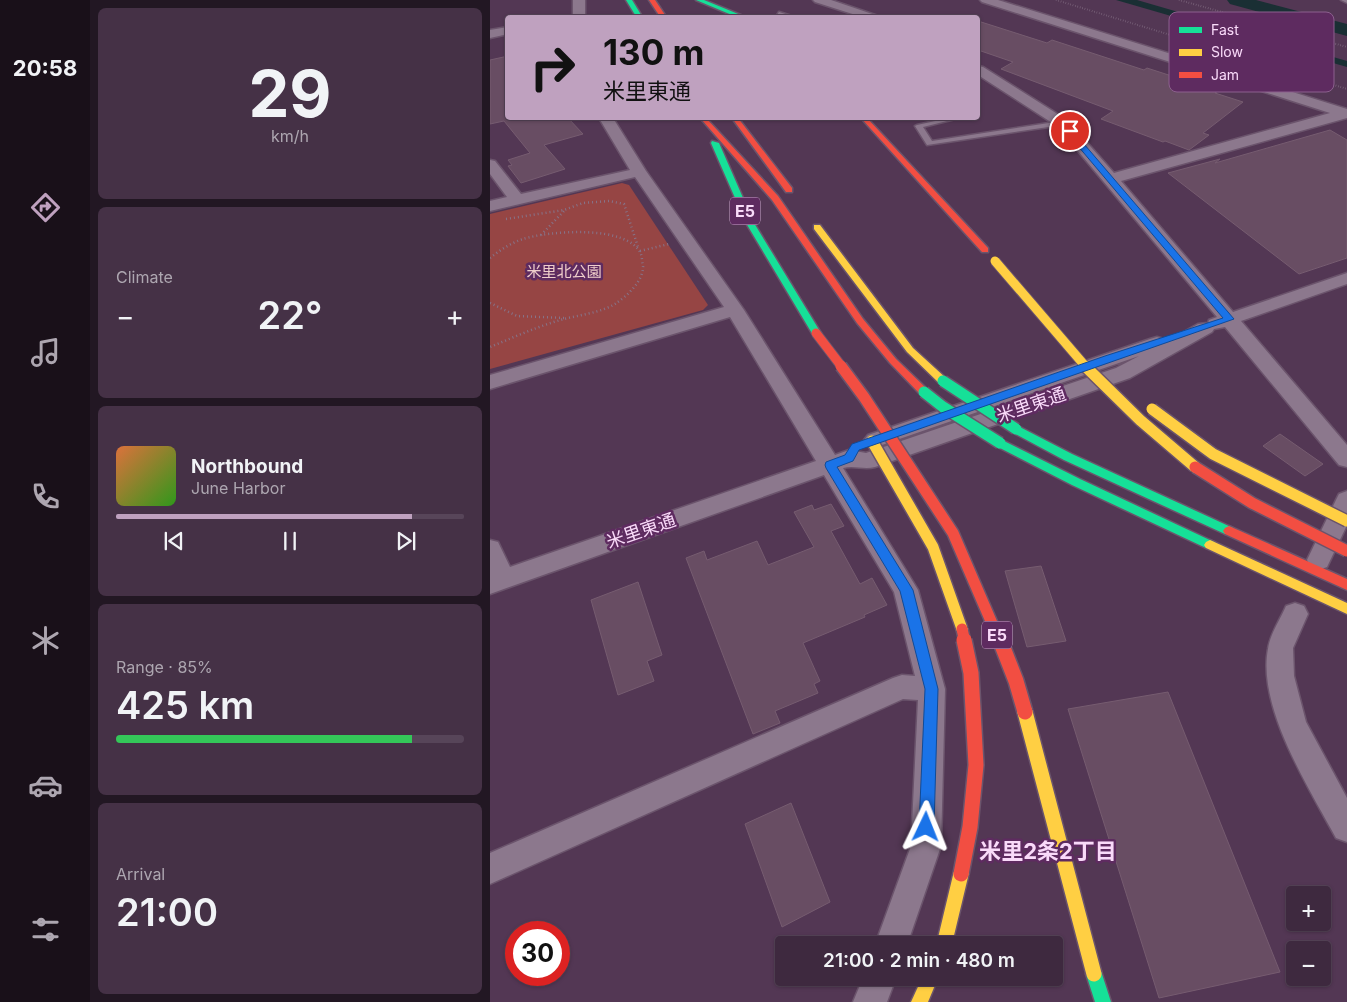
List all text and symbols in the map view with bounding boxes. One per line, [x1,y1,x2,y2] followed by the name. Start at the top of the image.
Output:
[1169,12,1334,92] legend
[1211,21,1239,38] text: Fast
[603,31,705,73] text: 130 m
[520,35,585,100] icon: right
[1211,43,1243,60] text: Slow
[248,54,332,133] text: 29
[13,55,77,81] text: 20:58
[1211,66,1239,83] text: Jam
[603,78,691,104] text: 米里東通
[1049,110,1091,152] pin
[1056,117,1084,145] icon: arrive
[271,126,309,146] text: km/h
[28,190,63,225] icon: directions
[730,198,760,225] road number: E5
[526,262,602,281] park label: 米里北公園
[116,267,173,287] text: Climate
[258,292,322,338] text: 22°
[116,299,135,333] text: −
[445,299,464,333] text: +
[28,335,63,370] icon: music
[993,383,1068,426] street label: 米里東通
[191,455,303,478] text: Northbound
[191,478,285,498] text: June Harbor
[28,479,63,514] icon: phone
[603,509,678,552] street label: 米里東通
[160,527,188,555] icon: previous
[276,527,304,555] icon: pause
[392,527,420,555] icon: next
[982,622,1012,648] road number: E5
[28,623,63,658] icon: climate
[116,657,213,677] text: Range · 85%
[116,682,254,728] text: 425 km
[28,768,63,803] icon: car
[899,800,951,852] position arrow
[979,838,1117,864] district label: 米里2条2丁目
[116,864,165,884] text: Arrival
[1286,886,1331,986] map controls
[1286,886,1331,931] button: +
[116,889,218,935] text: 21:00
[28,912,63,947] icon: filters
[505,921,570,986] speed limit sign: 30
[1286,941,1331,986] button: −
[823,949,1015,972] text: 21:00 · 2 min · 480 m

